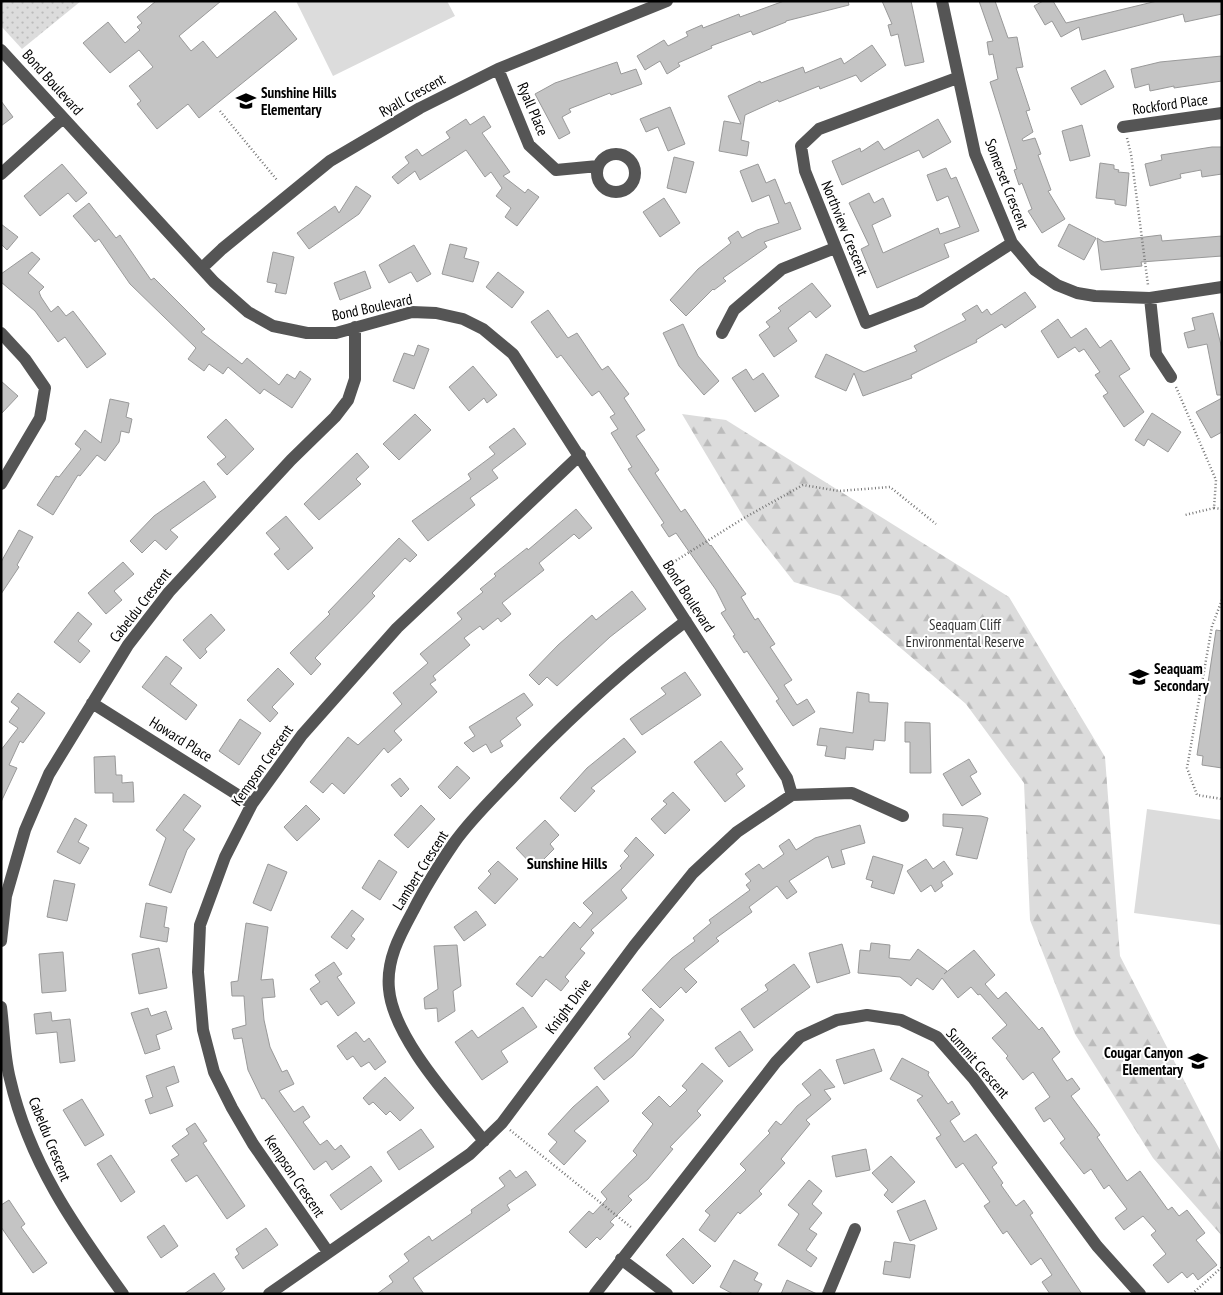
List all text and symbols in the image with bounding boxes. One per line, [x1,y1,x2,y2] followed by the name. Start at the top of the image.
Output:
[19,45,87,119] street label: Bond Boulevard
[376,69,448,121] street label: Ryall Crescent
[513,79,553,139] street label: Ryall Place
[261,83,337,119] place label: Sunshine Hills Elementary
[1131,89,1209,119] street label: Rockford Place
[235,90,257,112] school or university icon: Sunshine Hills Elementary
[981,136,1033,232] street label: Somerset Crescent
[817,178,873,278] street label: Northview Crescent
[330,289,414,325] street label: Bond Boulevard
[659,557,719,635] street label: Bond Boulevard
[105,564,175,646] street label: Cabeldu Crescent
[906,615,1024,651] park label: Seaquam Cliff Environmental Reserve
[1154,659,1210,695] place label: Seaquam Secondary
[1128,666,1150,688] school or university icon: Seaquam Secondary
[146,712,216,766] street label: Howard Place
[227,721,297,809] street label: Kempson Crescent
[388,827,452,913] street label: Lambert Crescent
[527,853,608,873] district label: Sunshine Hills
[541,975,595,1037] street label: Knight Drive
[942,1024,1014,1102] street label: Summit Crescent
[1104,1043,1184,1079] place label: Cougar Canyon Elementary
[1187,1050,1209,1072] school or university icon: Cougar Canyon Elementary
[25,1094,75,1184] street label: Cabeldu Crescent
[261,1131,329,1221] street label: Kempson Crescent

